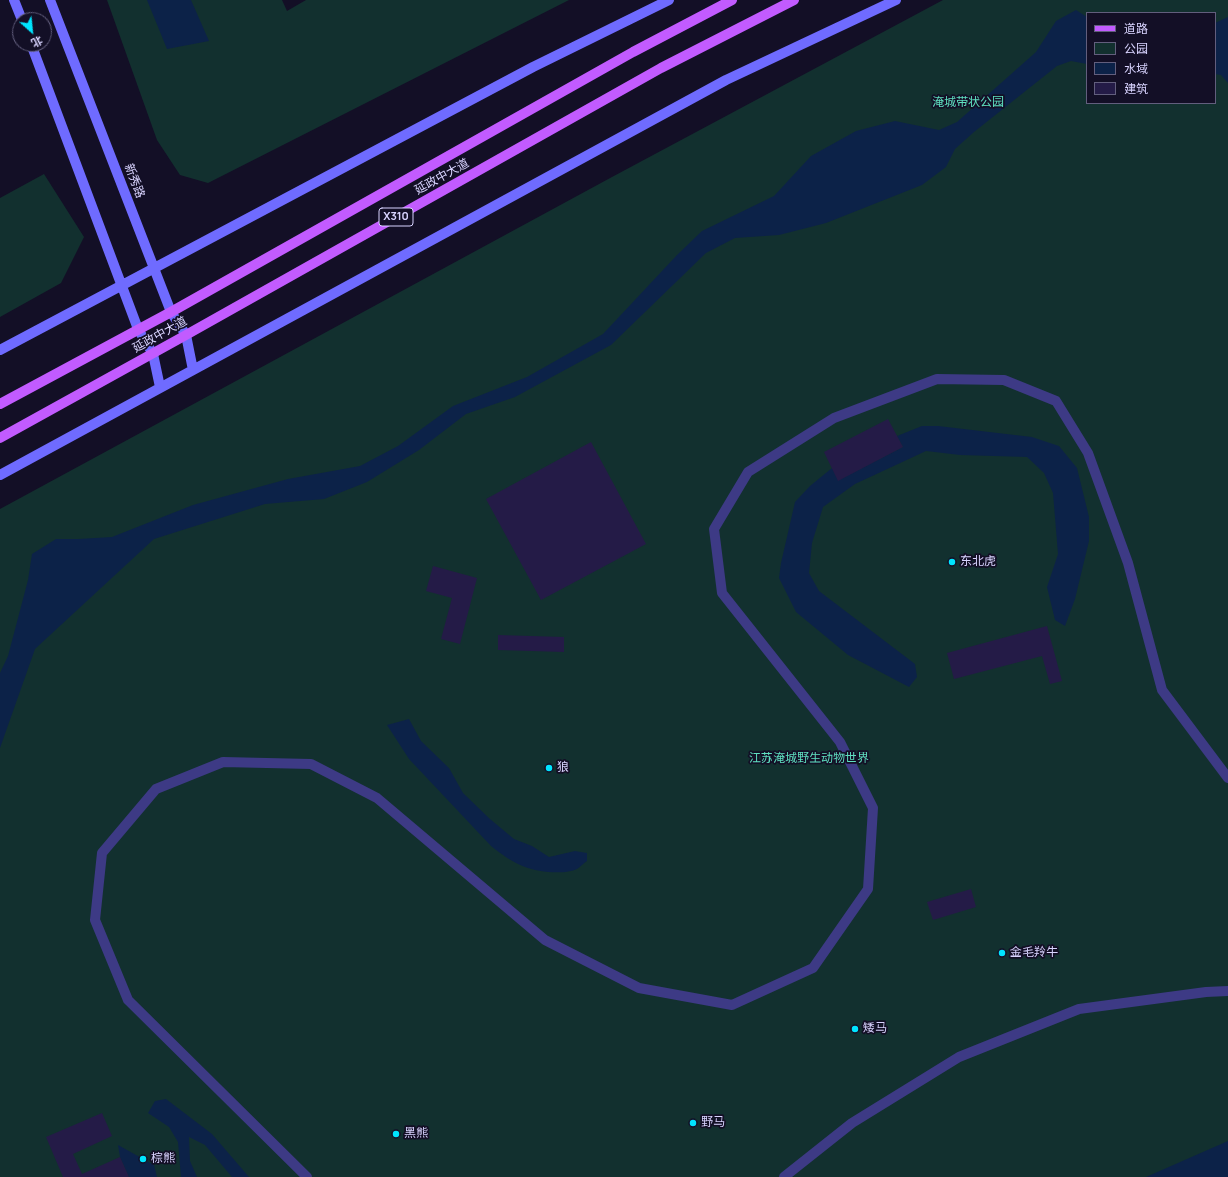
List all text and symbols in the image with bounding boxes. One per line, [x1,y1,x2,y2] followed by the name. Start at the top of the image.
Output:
[12,12,52,52] north arrow
[1086,12,1216,104] legend
[1124,20,1148,37] text: 道路
[29,33,46,51] text: 北
[1124,40,1148,57] text: 公园
[1124,60,1148,77] text: 水域
[1124,80,1148,97] text: 建筑
[932,96,1004,110] park label: 淹城带状公园
[412,156,472,198] street label: 延政中大道
[121,162,147,200] street label: 新秀路
[379,208,413,226] road number: X310
[130,314,190,356] street label: 延政中大道
[960,555,996,569] place label: 东北虎
[947,557,957,567] marker: 东北虎
[749,752,869,766] park label: 江苏淹城野生动物世界
[557,761,569,775] place label: 狼
[544,763,554,773] marker: 狼
[1010,946,1058,960] place label: 金毛羚牛
[997,948,1007,958] marker: 金毛羚牛
[863,1022,887,1036] place label: 矮马
[850,1024,860,1034] marker: 矮马
[701,1116,725,1130] place label: 野马
[688,1118,698,1128] marker: 野马
[404,1127,428,1141] place label: 黑熊
[391,1129,401,1139] marker: 黑熊
[151,1152,175,1166] place label: 棕熊
[138,1154,148,1164] marker: 棕熊

